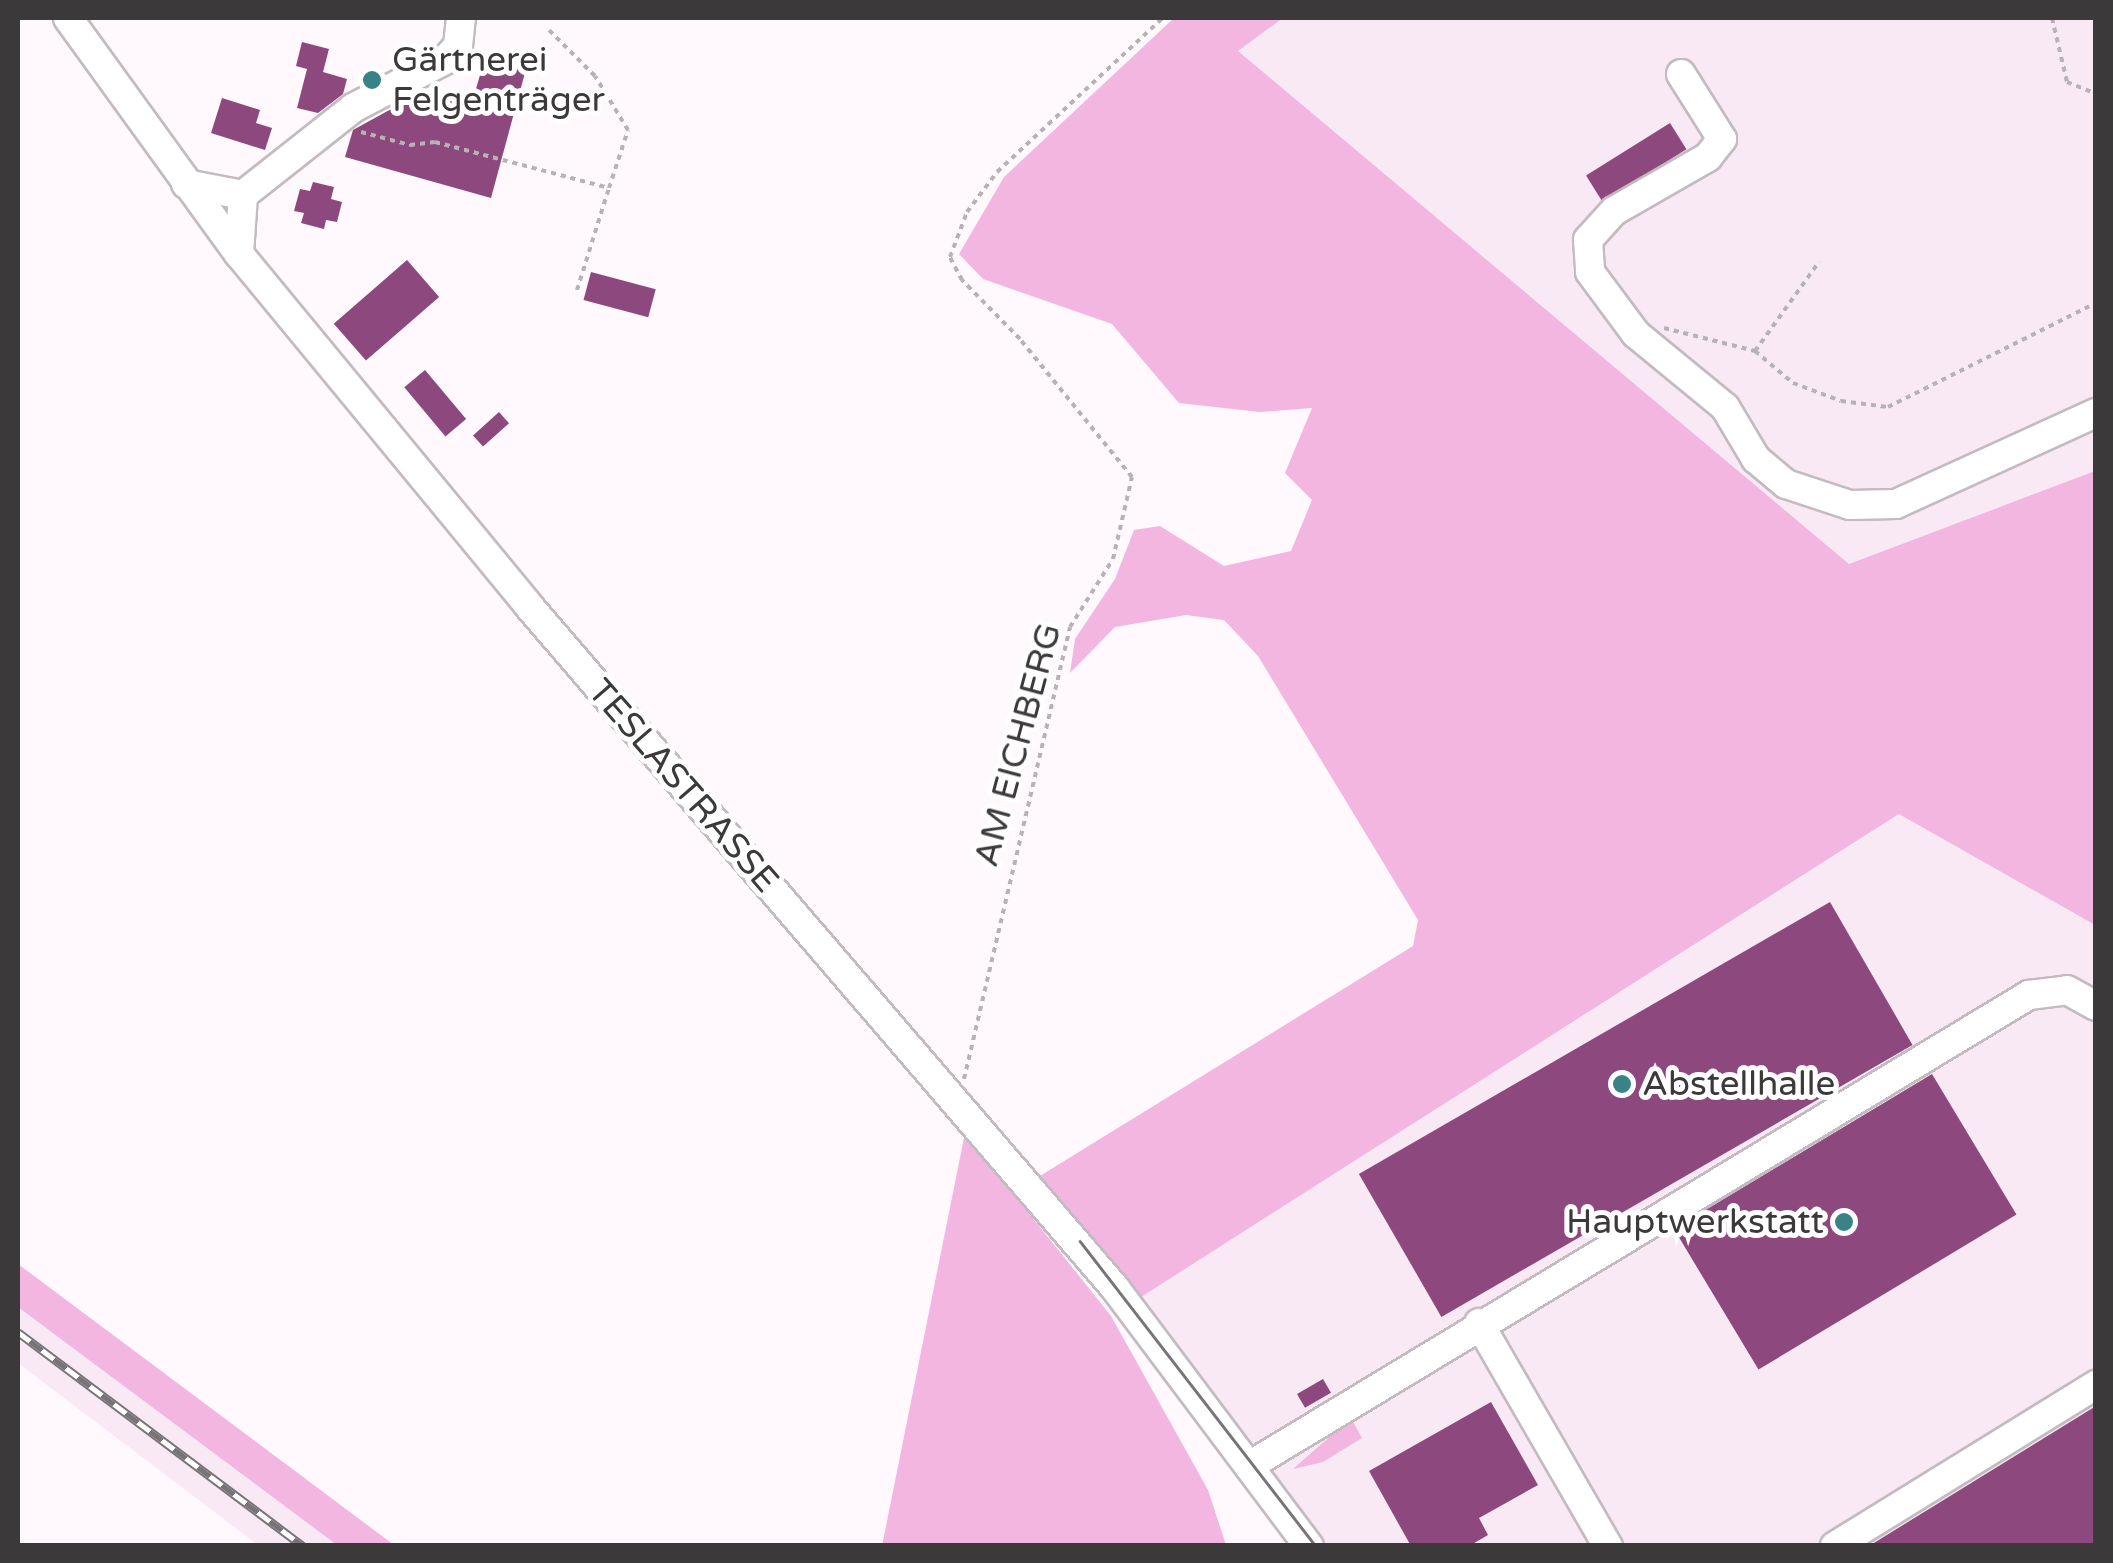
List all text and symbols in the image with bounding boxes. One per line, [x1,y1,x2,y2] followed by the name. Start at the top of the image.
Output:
[392,39,605,121] place label: Gärtnerei Felgenträger
[361,69,383,91] marker: Gärtnerei Felgenträger
[965,619,1071,871] street label: AM EICHBERG
[579,671,787,901] street label: TESLASTRASSE
[1642,1063,1835,1105] place label: Abstellhalle
[1611,1073,1633,1095] marker: Abstellhalle
[1566,1201,1824,1243] place label: Hauptwerkstatt
[1833,1211,1855,1233] marker: Hauptwerkstatt

